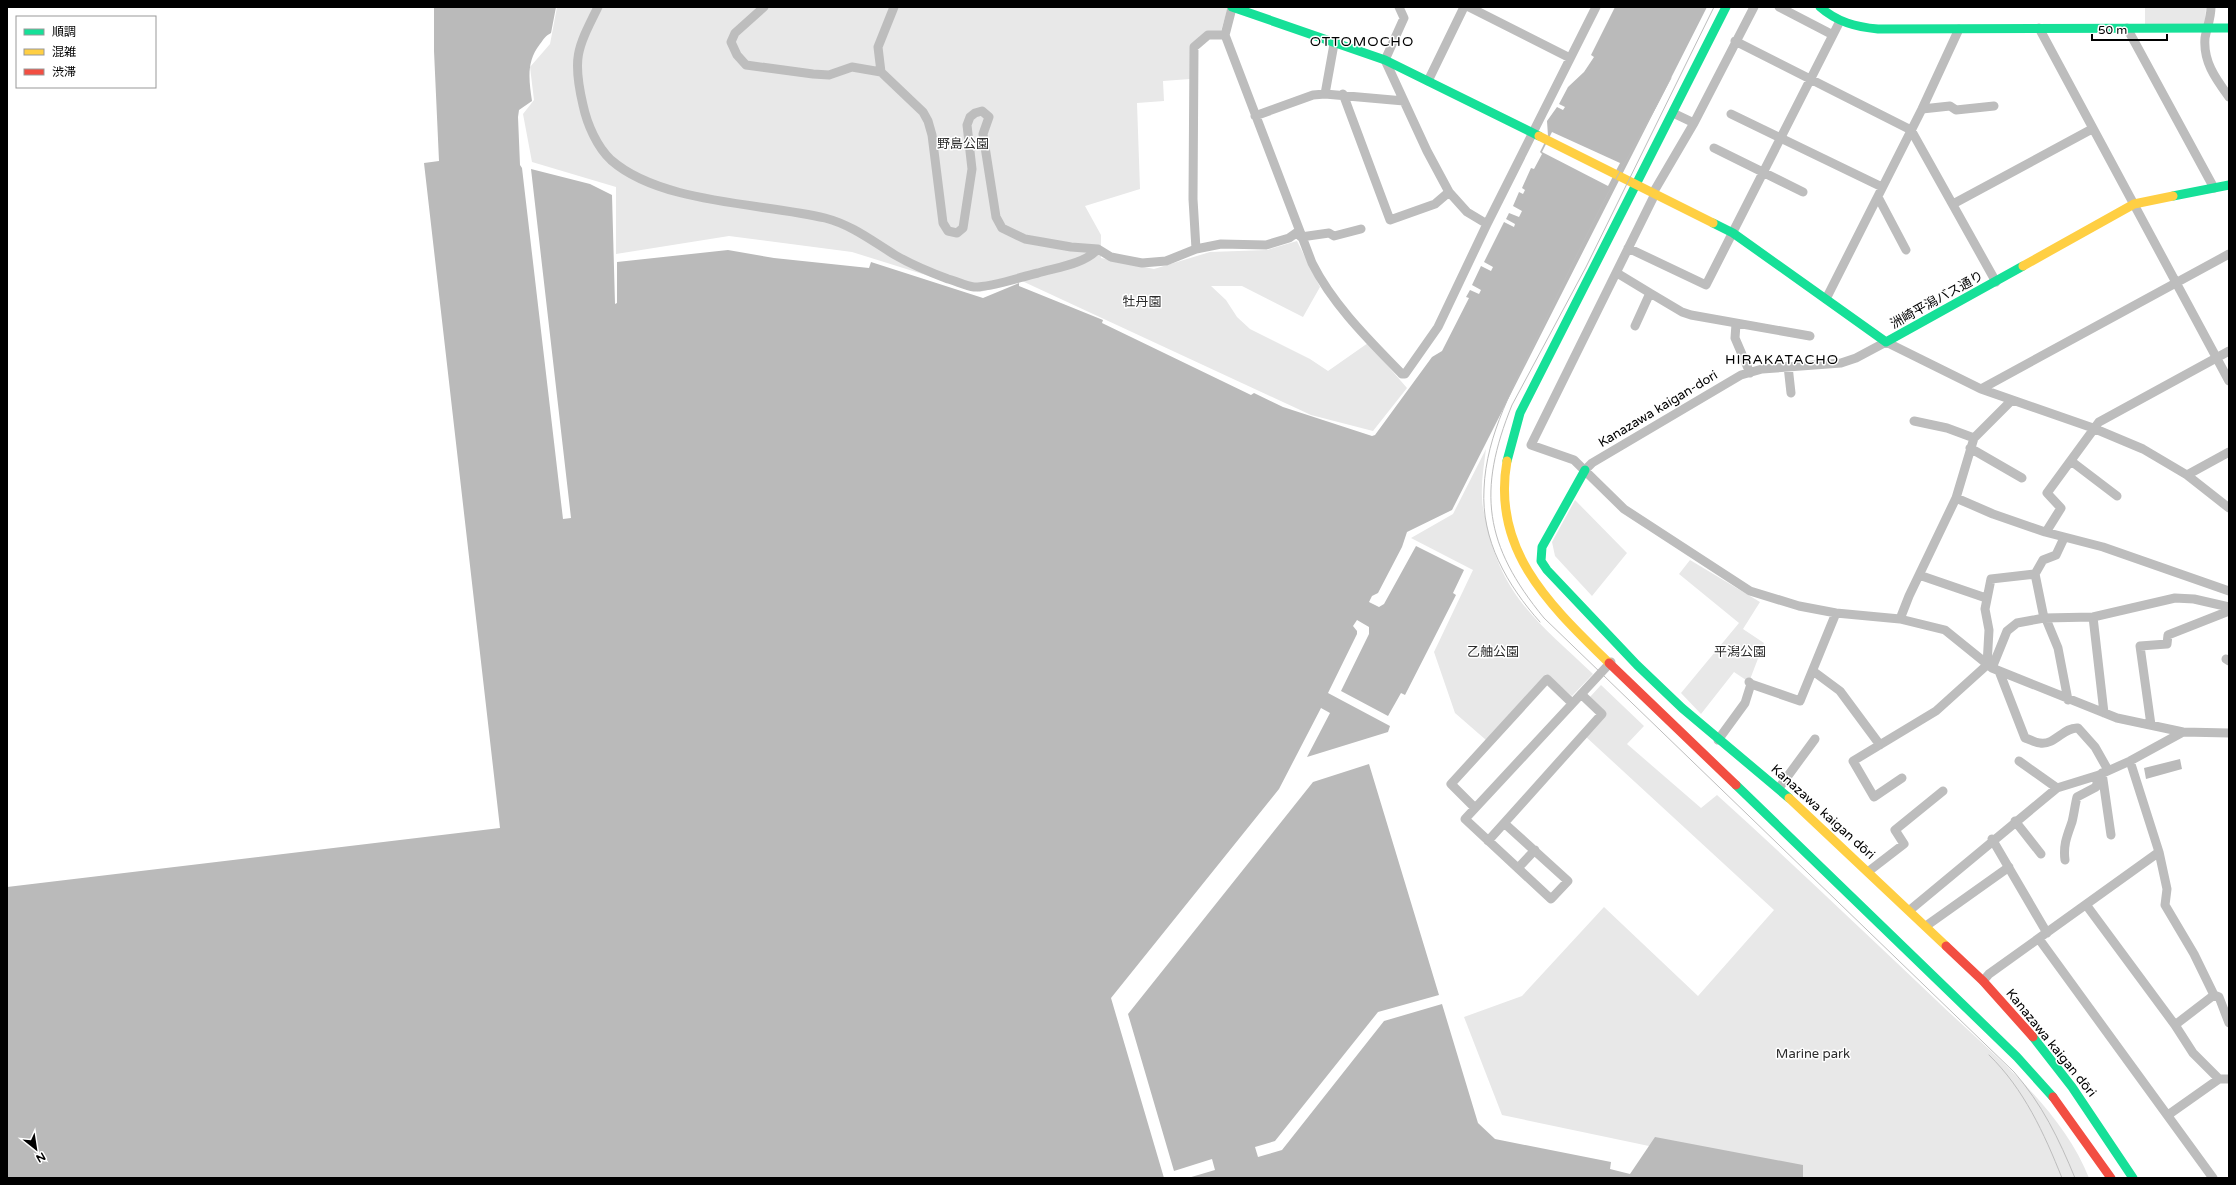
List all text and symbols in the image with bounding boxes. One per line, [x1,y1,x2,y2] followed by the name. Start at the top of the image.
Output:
[16,16,156,88] legend
[2092,16,2167,42] scale bar
[2098,23,2127,37] text: 50 m
[52,25,76,39] text: 順調
[1310,33,1414,50] district label: OTTOMOCHO
[52,45,76,59] text: 混雑
[52,65,76,79] text: 渋滞
[937,136,989,152] park label: 野島公園
[1888,268,1986,332] street label: 洲崎平潟バス通り
[1122,294,1162,310] park label: 牡丹園
[1725,351,1839,368] district label: HIRAKATACHO
[1595,367,1721,451] street label: Kanazawa kaigan-dori
[1467,644,1519,660] park label: 乙舳公園
[1714,644,1766,660] park label: 平潟公園
[1768,761,1878,863] street label: Kanazawa kaigan dōri
[2002,986,2100,1100] street label: Kanazawa kaigan dōri
[1776,1046,1850,1062] park label: Marine park
[16,1129,56,1169] north arrow
[34,1149,48,1165] text: N

